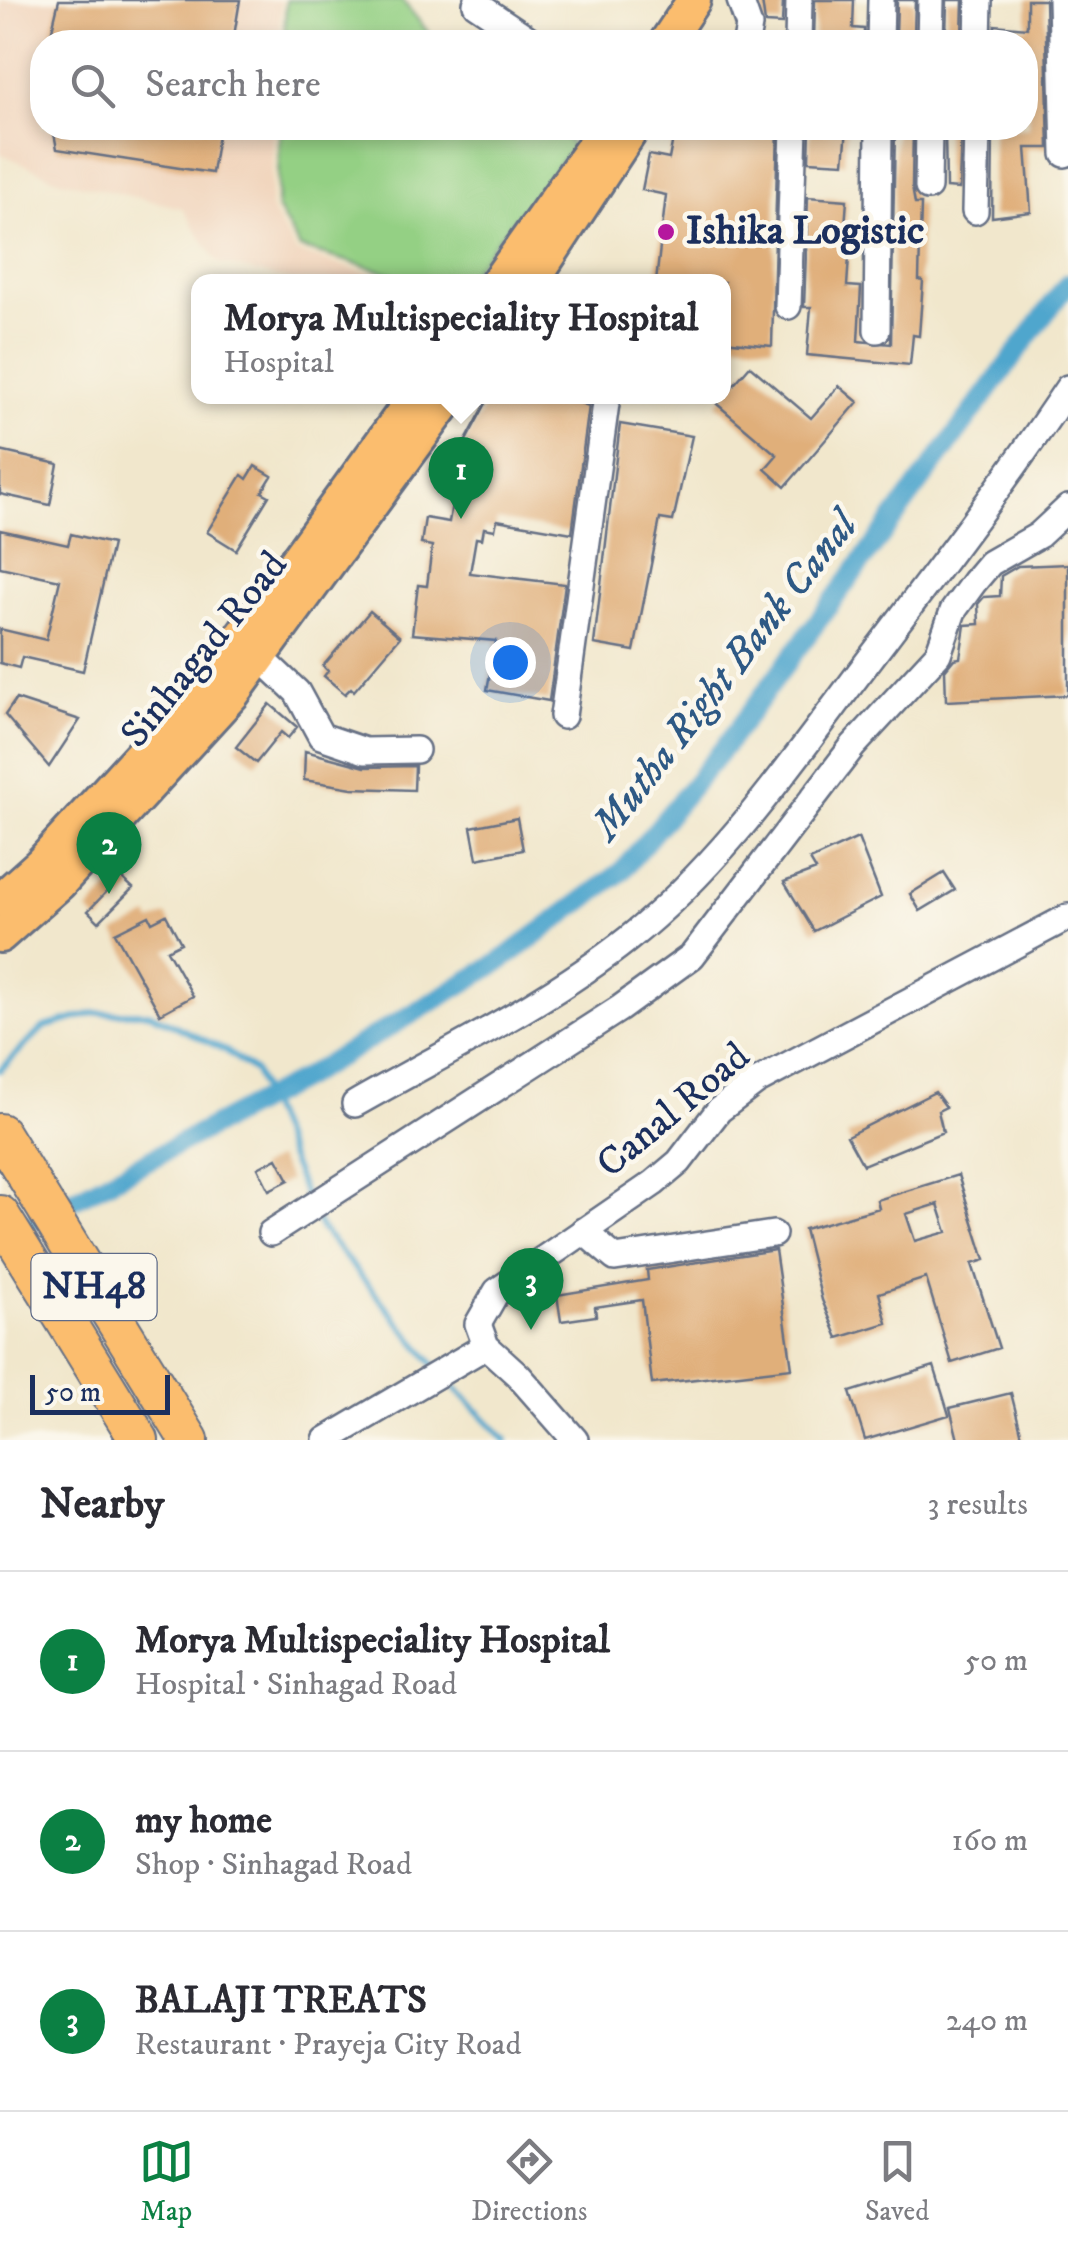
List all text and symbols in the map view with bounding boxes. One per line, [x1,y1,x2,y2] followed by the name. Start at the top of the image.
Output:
[30,30,1038,140] search box
[65,58,120,113] icon: search
[145,61,321,109] text: Search here
[686,207,924,257] place label: Ishika Logistic
[655,221,677,243] marker: Ishika Logistic
[191,274,731,404] popup
[224,295,698,343] text: Morya Multispeciality Hospital
[224,343,334,383] text: Hospital
[428,436,494,519] pin: 1
[579,498,872,853] water label: Mutha Right Bank Canal
[111,542,299,758] street label: Sinhagad Road
[485,637,536,688] your location
[76,812,142,894] pin: 2
[587,1032,761,1190] street label: Canal Road
[498,1248,564,1330] pin: 3
[32,1254,156,1320] road number: NH48
[30,1370,170,1414] scale bar
[45,1375,101,1410] text: 50 m
[40,1479,164,1531] text: Nearby
[927,1485,1028,1525] text: 3 results
[135,1617,610,1665] text: Morya Multispeciality Hospital
[67,1641,78,1681] text: 1
[964,1641,1028,1681] text: 50 m
[135,1665,457,1705] text: Hospital · Sinhagad Road
[135,1797,272,1845] text: my home
[65,1821,80,1861] text: 2
[952,1821,1028,1861] text: 160 m
[135,1845,412,1885] text: Shop · Sinhagad Road
[135,1977,427,2025] text: BALAJI TREATS
[67,2001,78,2041] text: 3
[946,2001,1028,2041] text: 240 m
[135,2025,521,2065] text: Restaurant · Prayeja City Road
[139,2134,194,2229] tab: Map
[471,2134,587,2229] tab: Directions
[865,2134,929,2229] tab: Saved

